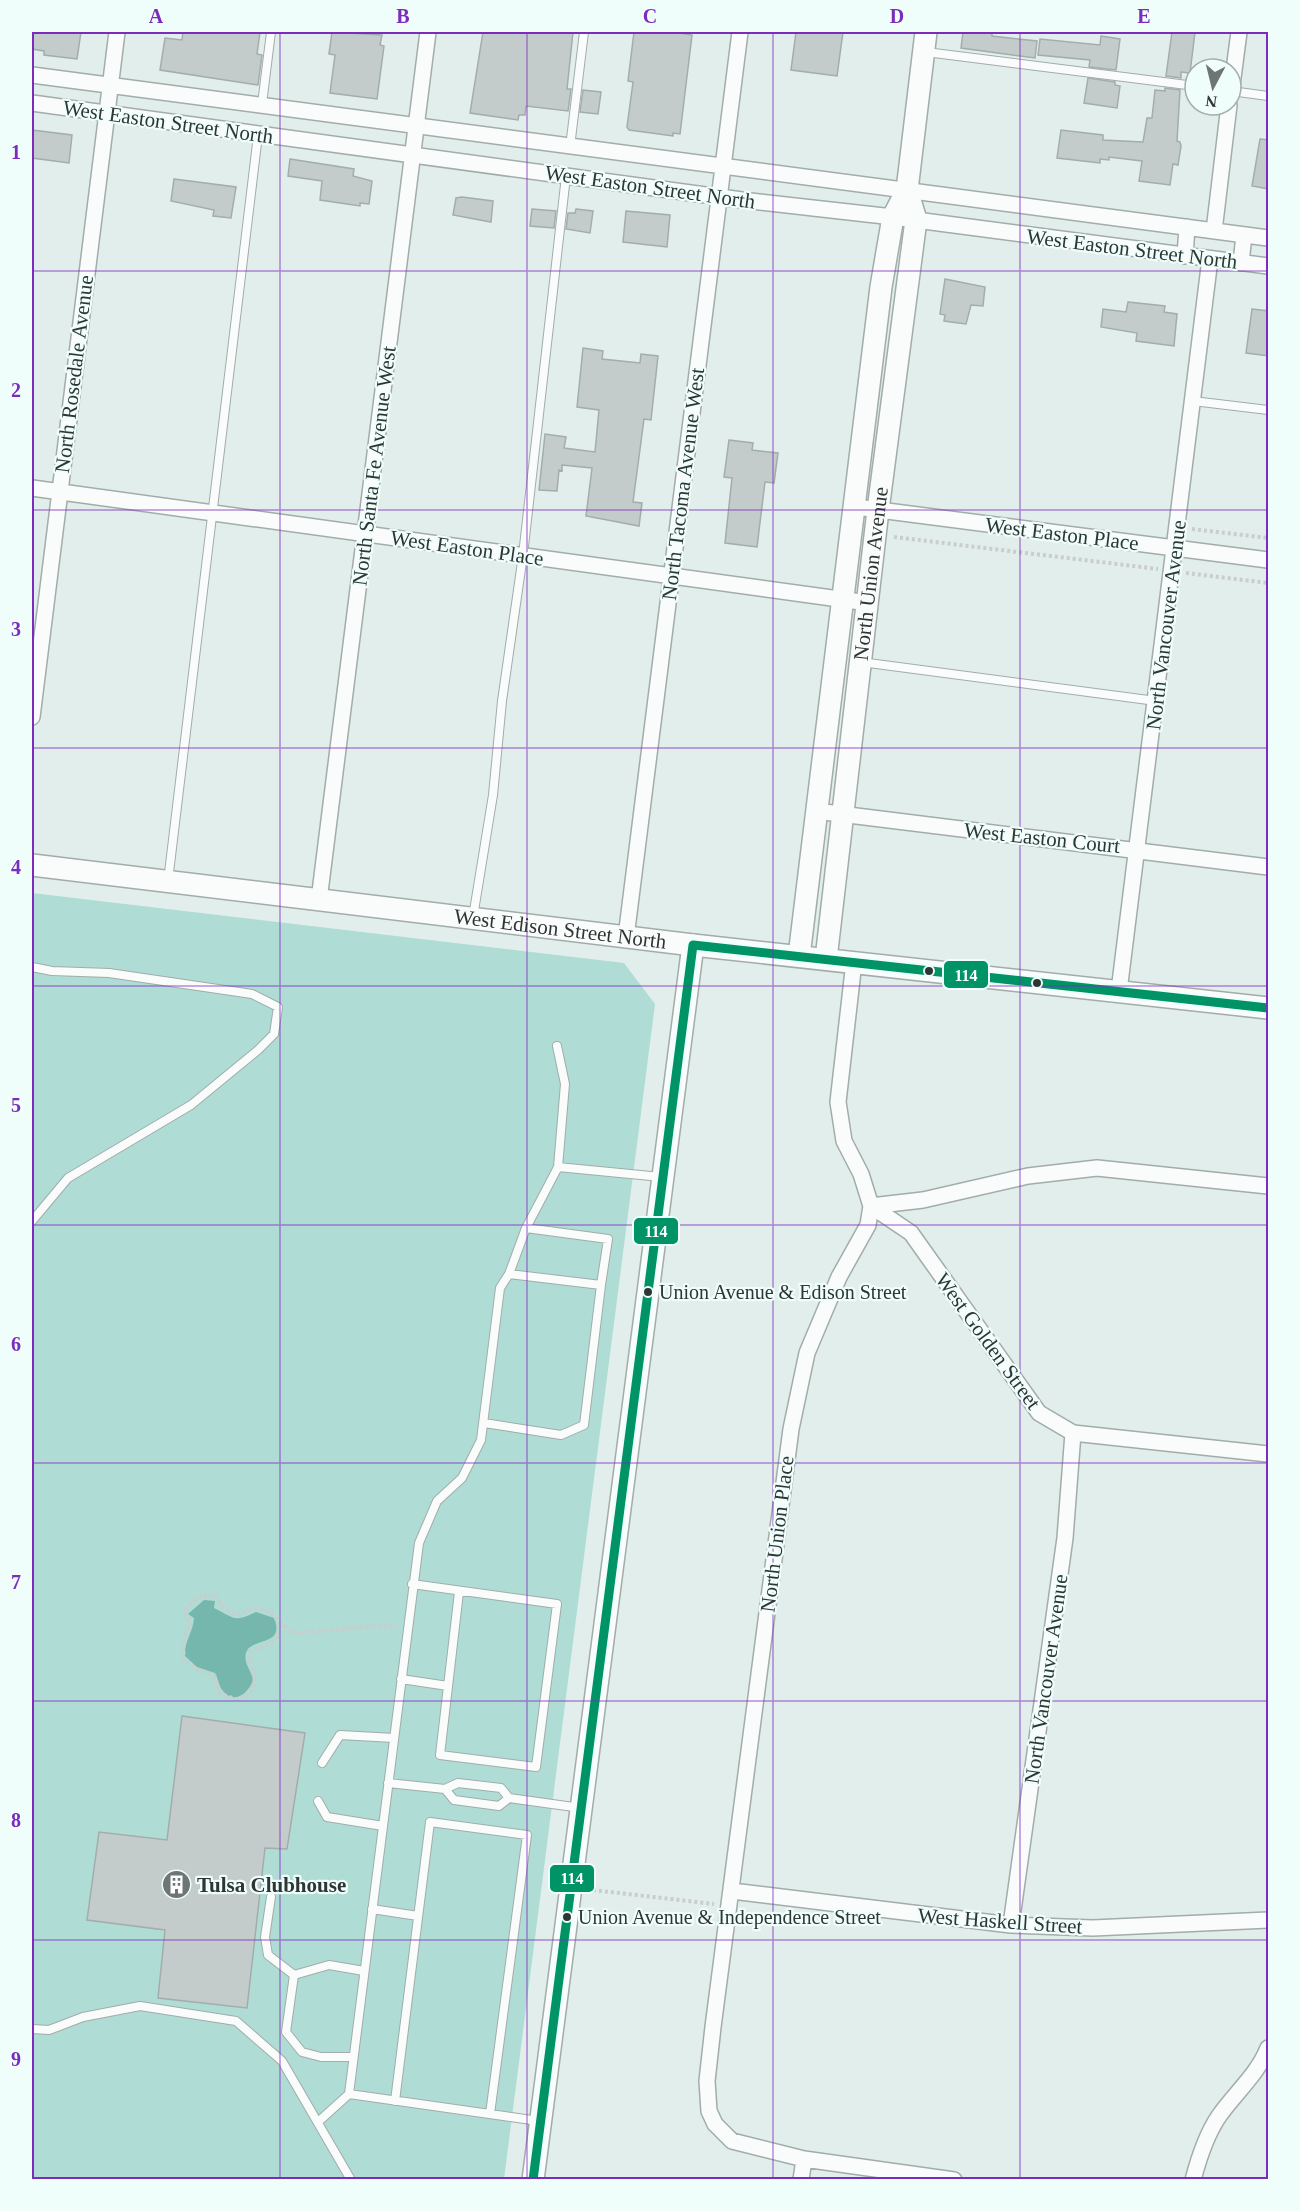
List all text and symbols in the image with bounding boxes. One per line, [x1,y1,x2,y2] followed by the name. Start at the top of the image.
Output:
[149,5,164,27] text: A
[396,5,410,27] text: B
[643,5,657,27] text: C
[890,5,904,27] text: D
[1137,5,1151,27] text: E
[1183,57,1243,117] north arrow
[1204,92,1218,111] text: N
[61,95,275,149] street label: West Easton Street North
[11,141,21,163] text: 1
[543,160,757,214] street label: West Easton Street North
[1025,224,1239,274] street label: West Easton Street North
[50,274,98,474] street label: North Rosedale Avenue
[347,345,401,587] street label: North Santa Fe Avenue West
[657,366,709,602] street label: North Tacoma Avenue West
[11,379,21,401] text: 2
[849,485,893,662] street label: North Union Avenue
[984,513,1140,555] street label: West Easton Place
[1141,519,1191,731] street label: North Vancouver Avenue
[389,525,545,571] street label: West Easton Place
[11,618,21,640] text: 3
[963,818,1121,858] street label: West Easton Court
[11,856,21,878] text: 4
[453,904,668,954] street label: West Edison Street North
[943,960,989,989] line badge: 114
[923,965,935,977] unlabelled marker
[954,967,978,984] text: 114
[1031,977,1043,989] unlabelled marker
[11,1094,21,1116] text: 5
[633,1217,679,1245] line badge: 114
[644,1223,668,1240] text: 114
[930,1268,1046,1414] street label: West Golden Street
[659,1281,907,1303] place label: Union Avenue & Edison Street
[642,1286,654,1298] marker: Union Avenue & Edison Street
[11,1333,21,1355] text: 6
[755,1454,799,1614] street label: North Union Place
[11,1571,21,1593] text: 7
[1019,1573,1073,1785] street label: North Vancouver Avenue
[11,1809,21,1831] text: 8
[549,1864,595,1893] line badge: 114
[160,1869,192,1901] building icon: Tulsa Clubhouse
[560,1870,584,1887] text: 114
[197,1873,346,1897] place label: Tulsa Clubhouse
[917,1903,1083,1939] street label: West Haskell Street
[578,1906,881,1929] place label: Union Avenue & Independence Street
[561,1911,573,1923] marker: Union Avenue & Independence Street
[11,2048,21,2070] text: 9

